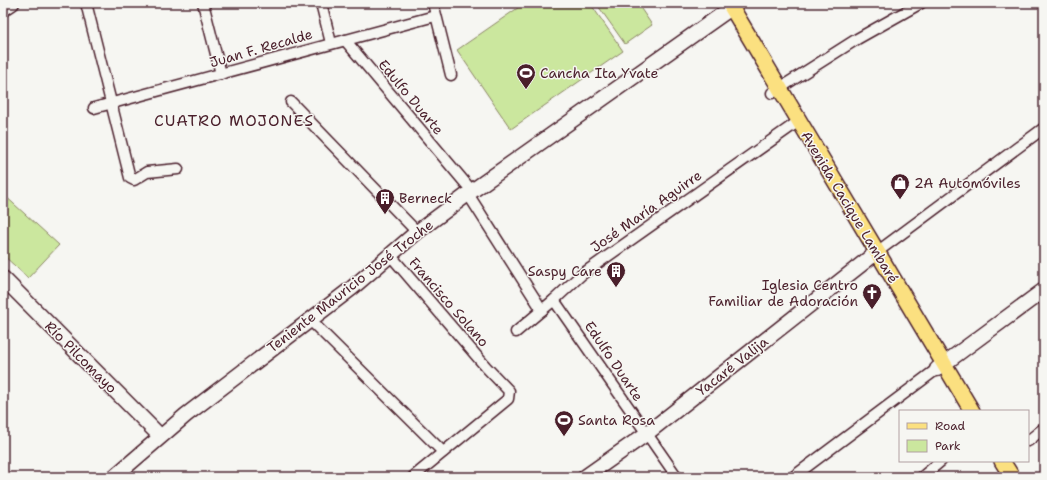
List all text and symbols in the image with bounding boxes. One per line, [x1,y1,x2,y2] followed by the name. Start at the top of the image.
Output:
[207,25,315,71] street label: Juan F. Recalde
[374,56,448,138] street label: Edulfo Duarte
[515,62,537,90] sports icon: Cancha Ita Yvate
[540,64,658,82] place label: Cancha Ita Yvate
[154,110,314,131] district label: CUATRO MOJONES
[797,128,903,287] street label: Avenida Cacique Lambaré
[587,166,705,256] street label: José María Aguirre
[889,172,911,200] shop icon: 2A Automóviles
[914,174,1021,192] place label: 2A Automóviles
[374,187,396,215] building icon: Berneck
[399,189,452,207] place label: Berneck
[263,215,437,357] street label: Teniente Mauricio José Troche
[405,253,493,351] street label: Francisco Solano
[605,260,627,288] building icon: Saspy Care
[528,262,602,280] place label: Saspy Care
[708,276,858,310] place label: Iglesia Centro Familiar de Adoración
[861,282,883,310] church icon: Iglesia Centro Familiar de Adoración
[41,317,121,397] street label: Río Pilcomayo
[581,318,647,405] street label: Edulfo Duarte
[692,332,772,400] street label: Yacaré Valija
[553,409,575,437] sports icon: Santa Rosa
[899,410,1029,462] legend
[578,411,655,429] place label: Santa Rosa
[935,418,966,434] text: Road
[935,438,961,454] text: Park

